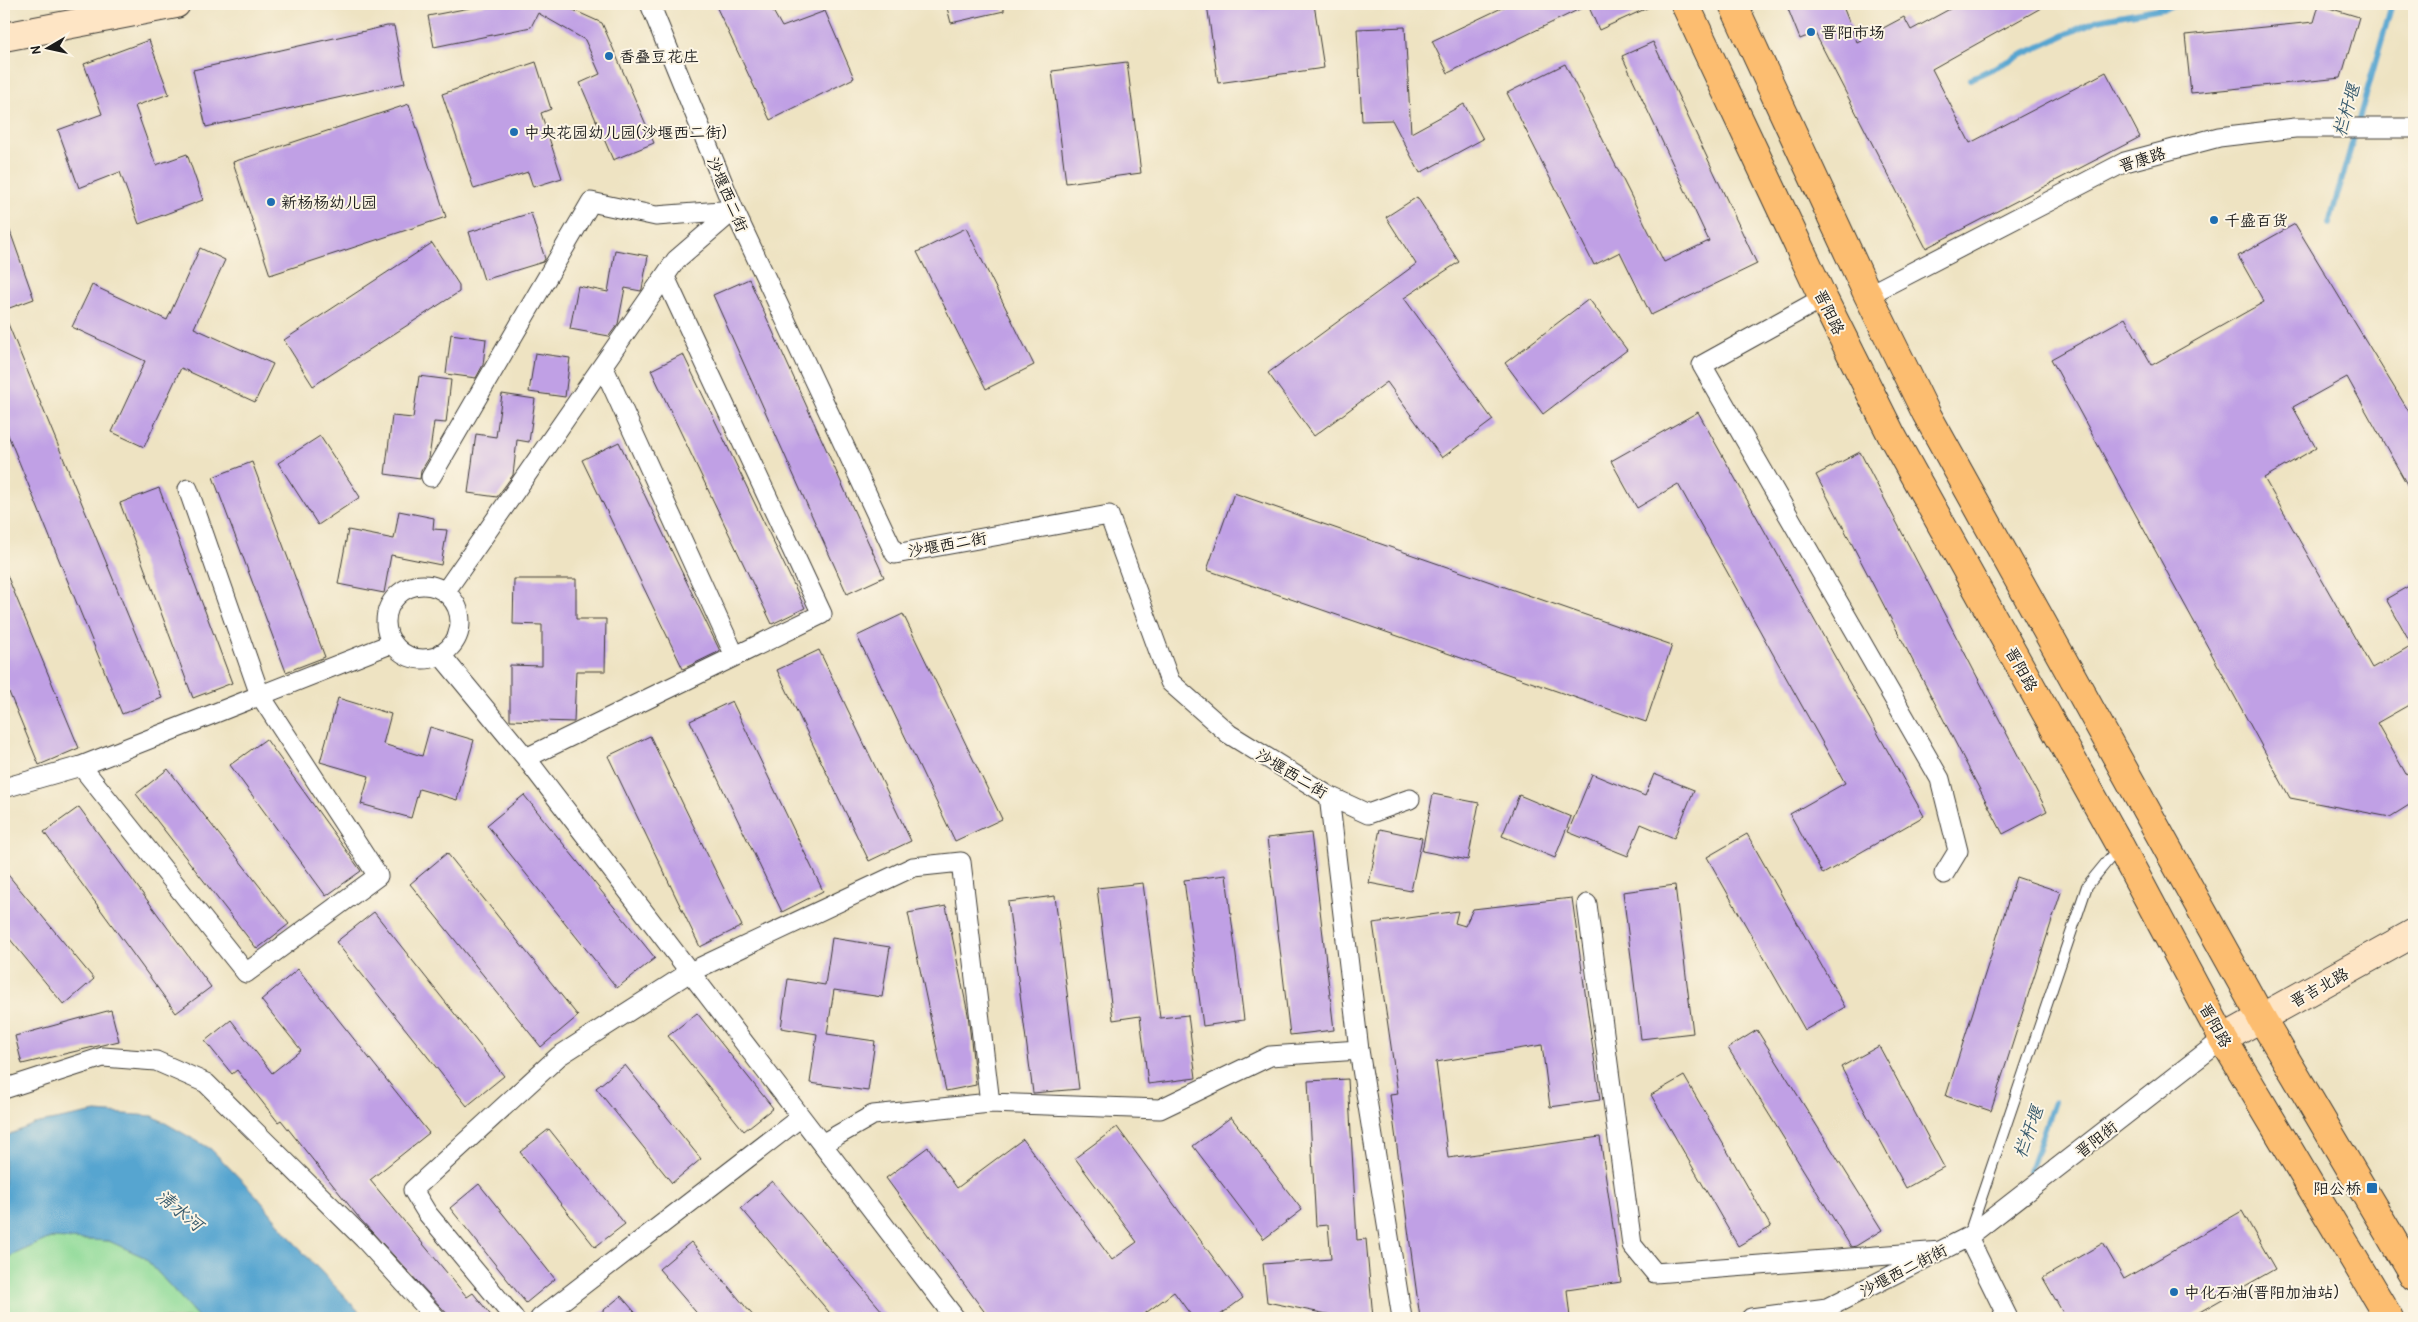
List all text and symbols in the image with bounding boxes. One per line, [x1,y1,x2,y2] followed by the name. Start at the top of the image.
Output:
[1821,21,1885,43] place label: 晋阳市场
[22,22,72,72] north arrow
[1805,26,1817,38] marker: 晋阳市场
[25,44,45,55] text: N
[619,45,699,67] place label: 香叠豆花庄
[603,50,615,62] marker: 香叠豆花庄
[2327,79,2366,139] water label: 栏杆堰
[524,121,727,143] place label: 中央花园幼儿园(沙堰西二街)
[508,126,520,138] marker: 中央花园幼儿园(沙堰西二街)
[2116,141,2168,177] street label: 晋康路
[702,153,754,235] street label: 沙堰西二街
[281,191,377,213] place label: 新杨杨幼儿园
[265,196,277,208] marker: 新杨杨幼儿园
[2224,209,2288,231] place label: 千盛百货
[2208,214,2220,226] marker: 千盛百货
[1810,286,1850,338] street label: 晋阳路
[906,526,988,562] street label: 沙堰西二街
[2001,643,2043,695] street label: 晋阳路
[1252,743,1332,803] street label: 沙堰西二街
[2286,962,2352,1012] street label: 晋吉北路
[2195,999,2237,1051] street label: 晋阳路
[2007,1100,2050,1162] water label: 栏杆堰
[2070,1116,2122,1162] street label: 晋阳街
[2313,1177,2361,1199] place label: 阳公桥
[2365,1181,2379,1195] marker: 阳公桥
[151,1183,211,1239] water label: 清水河
[1855,1238,1951,1302] street label: 沙堰西二街街
[2184,1281,2339,1303] place label: 中化石油(晋阳加油站)
[2168,1286,2180,1298] marker: 中化石油(晋阳加油站)

